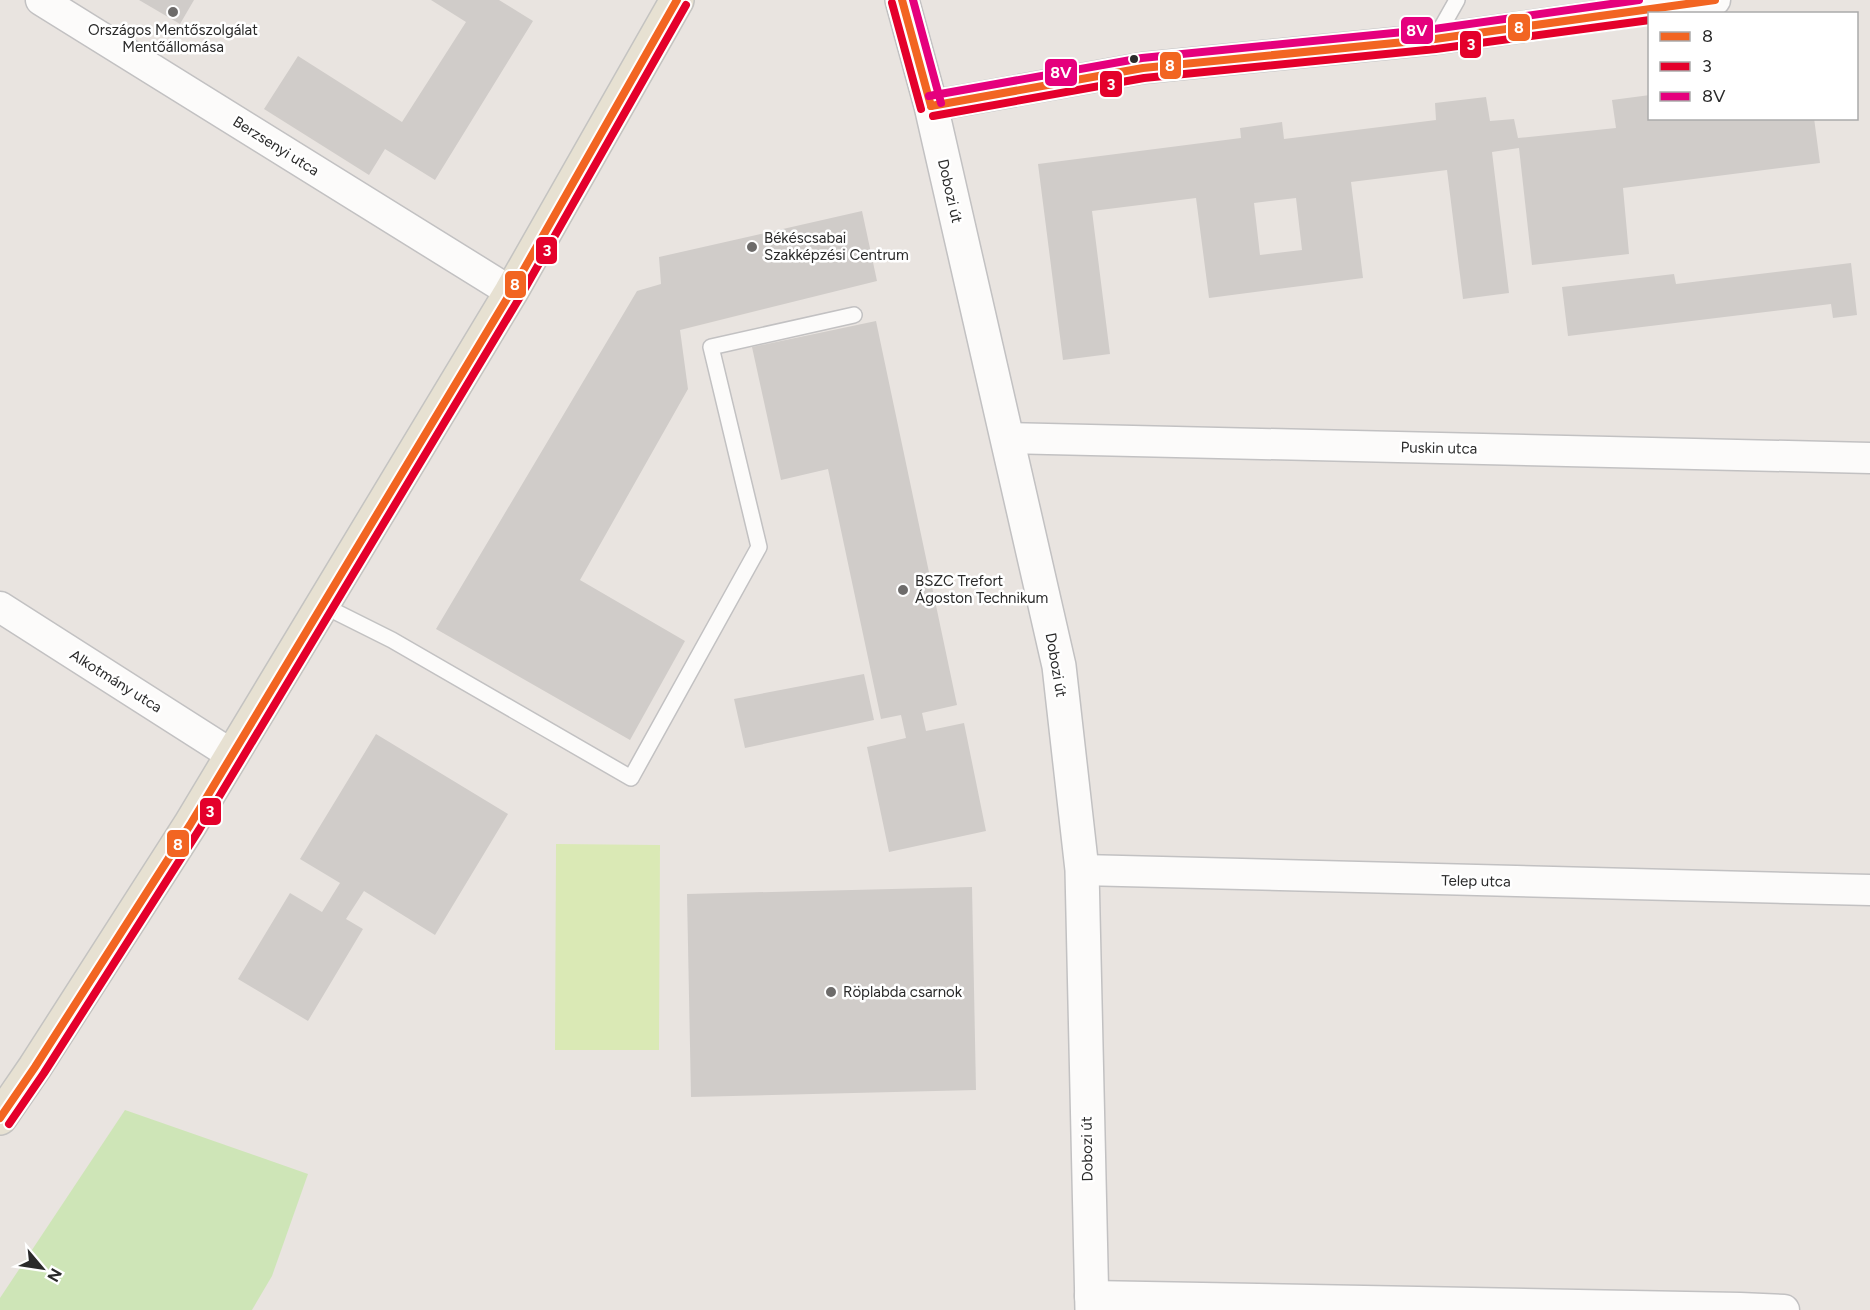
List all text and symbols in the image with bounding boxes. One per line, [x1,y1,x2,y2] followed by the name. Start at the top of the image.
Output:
[166,5,180,19] marker: Országos Mentőszolgálat Mentőállomása
[1648,12,1858,120] legend
[1507,13,1531,42] line badge: 8
[1400,16,1434,45] line badge: 8V
[1514,18,1524,37] text: 8
[88,21,258,56] place label: Országos Mentőszolgálat Mentőállomása
[1406,21,1428,40] text: 8V
[1702,25,1713,47] text: 8
[1459,30,1482,59] line badge: 3
[1467,35,1476,54] text: 3
[1159,51,1182,80] line badge: 8
[1128,53,1140,65] unlabelled marker
[1702,55,1712,77] text: 3
[1165,56,1175,75] text: 8
[1044,58,1078,87] line badge: 8V
[1050,63,1072,82] text: 8V
[1099,70,1123,98] line badge: 3
[1107,75,1116,94] text: 3
[1702,85,1726,107] text: 8V
[230,112,322,180] street label: Berzsenyi utca
[934,157,966,225] street label: Dobozi út
[764,229,909,264] place label: Békéscsabai Szakképzési Centrum
[535,236,558,265] line badge: 3
[745,240,759,254] marker: Békéscsabai Szakképzési Centrum
[543,241,552,260] text: 3
[504,270,527,299] line badge: 8
[510,275,520,294] text: 8
[1401,438,1477,458] street label: Puskin utca
[915,572,1048,607] place label: BSZC Trefort Ágoston Technikum
[896,583,910,597] marker: BSZC Trefort Ágoston Technikum
[1041,631,1071,699] street label: Dobozi út
[67,646,165,716] street label: Alkotmány utca
[199,797,222,826] line badge: 3
[206,802,215,821] text: 3
[166,829,190,858] line badge: 8
[173,835,183,854] text: 8
[1441,871,1511,891] street label: Telep utca
[843,983,963,1001] place label: Röplabda csarnok
[824,985,838,999] marker: Röplabda csarnok
[1077,1116,1097,1182] street label: Dobozi út
[12,1238,72,1298] north arrow
[43,1265,66,1285] text: N

